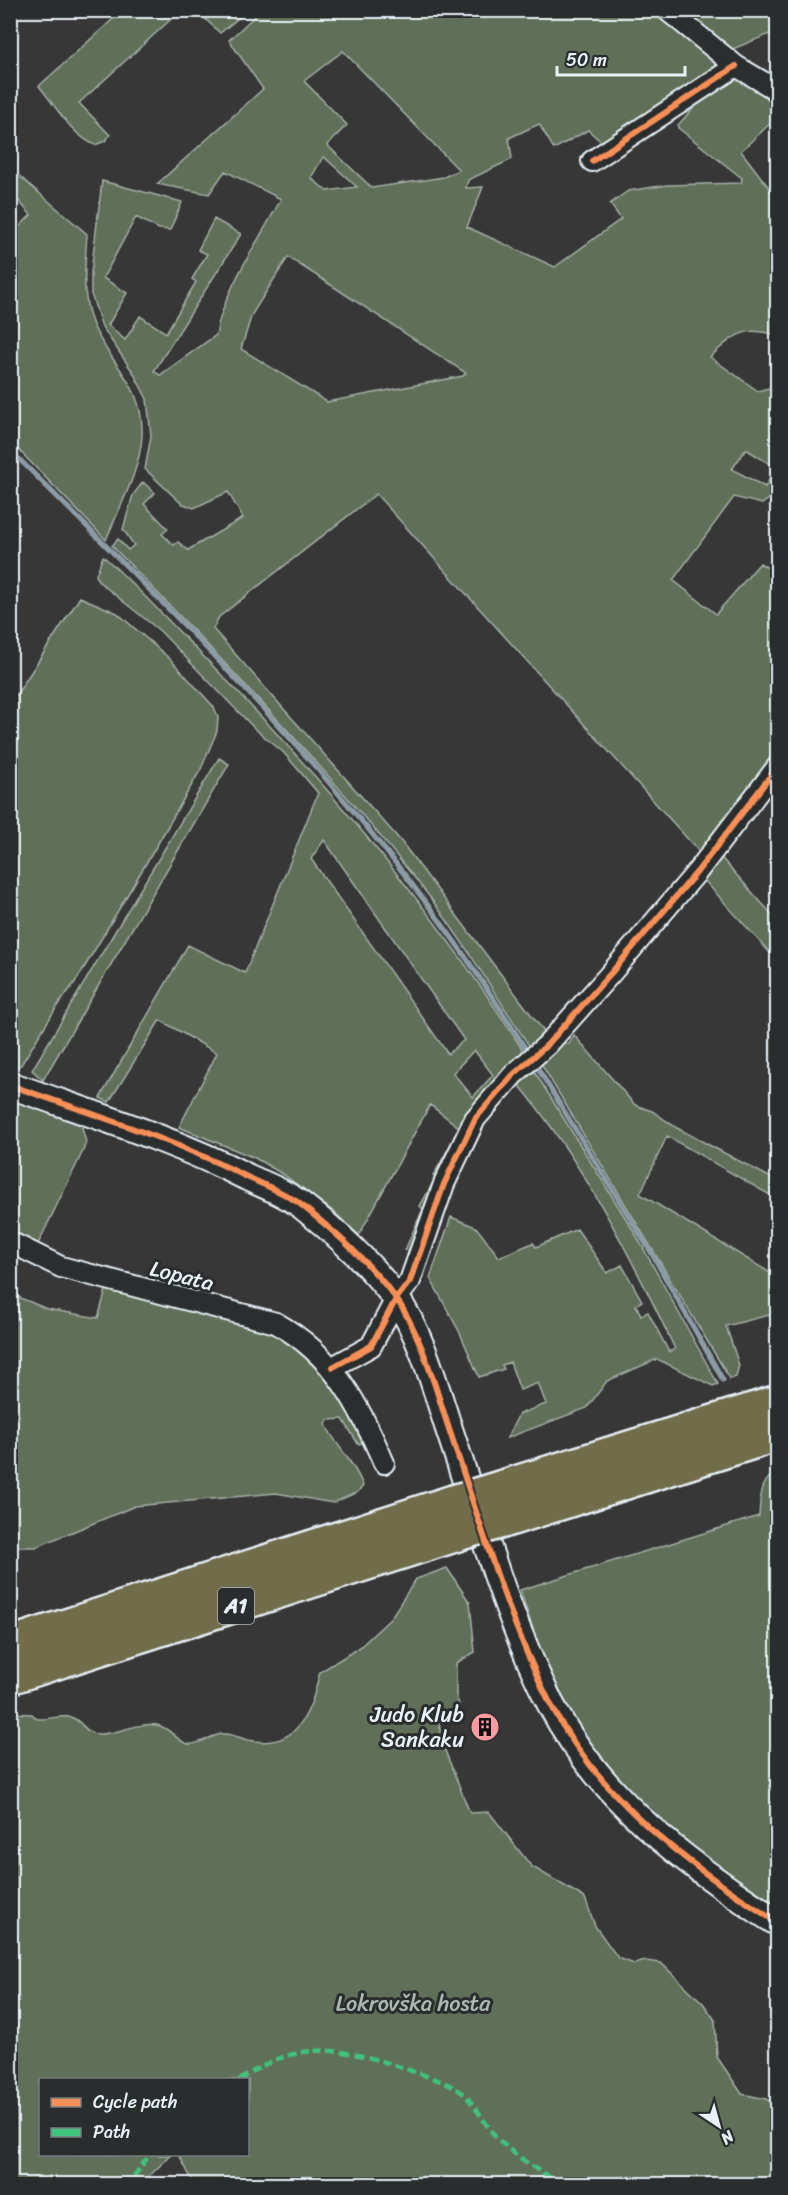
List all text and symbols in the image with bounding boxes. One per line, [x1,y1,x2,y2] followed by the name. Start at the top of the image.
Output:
[557,39,684,77] scale bar
[566,44,607,76] text: 50 m
[146,1249,218,1302] street label: Lopata
[218,1588,254,1624] road number: A1
[369,1695,464,1759] place label: Judo Klub Sankaku
[469,1711,501,1743] building icon: Judo Klub Sankaku
[336,1984,491,2023] park label: Lokrovška hosta
[39,2078,249,2156] legend
[93,2086,177,2118] text: Cycle path
[689,2096,749,2156] north arrow
[93,2116,130,2148] text: Path
[714,2122,741,2153] text: N

